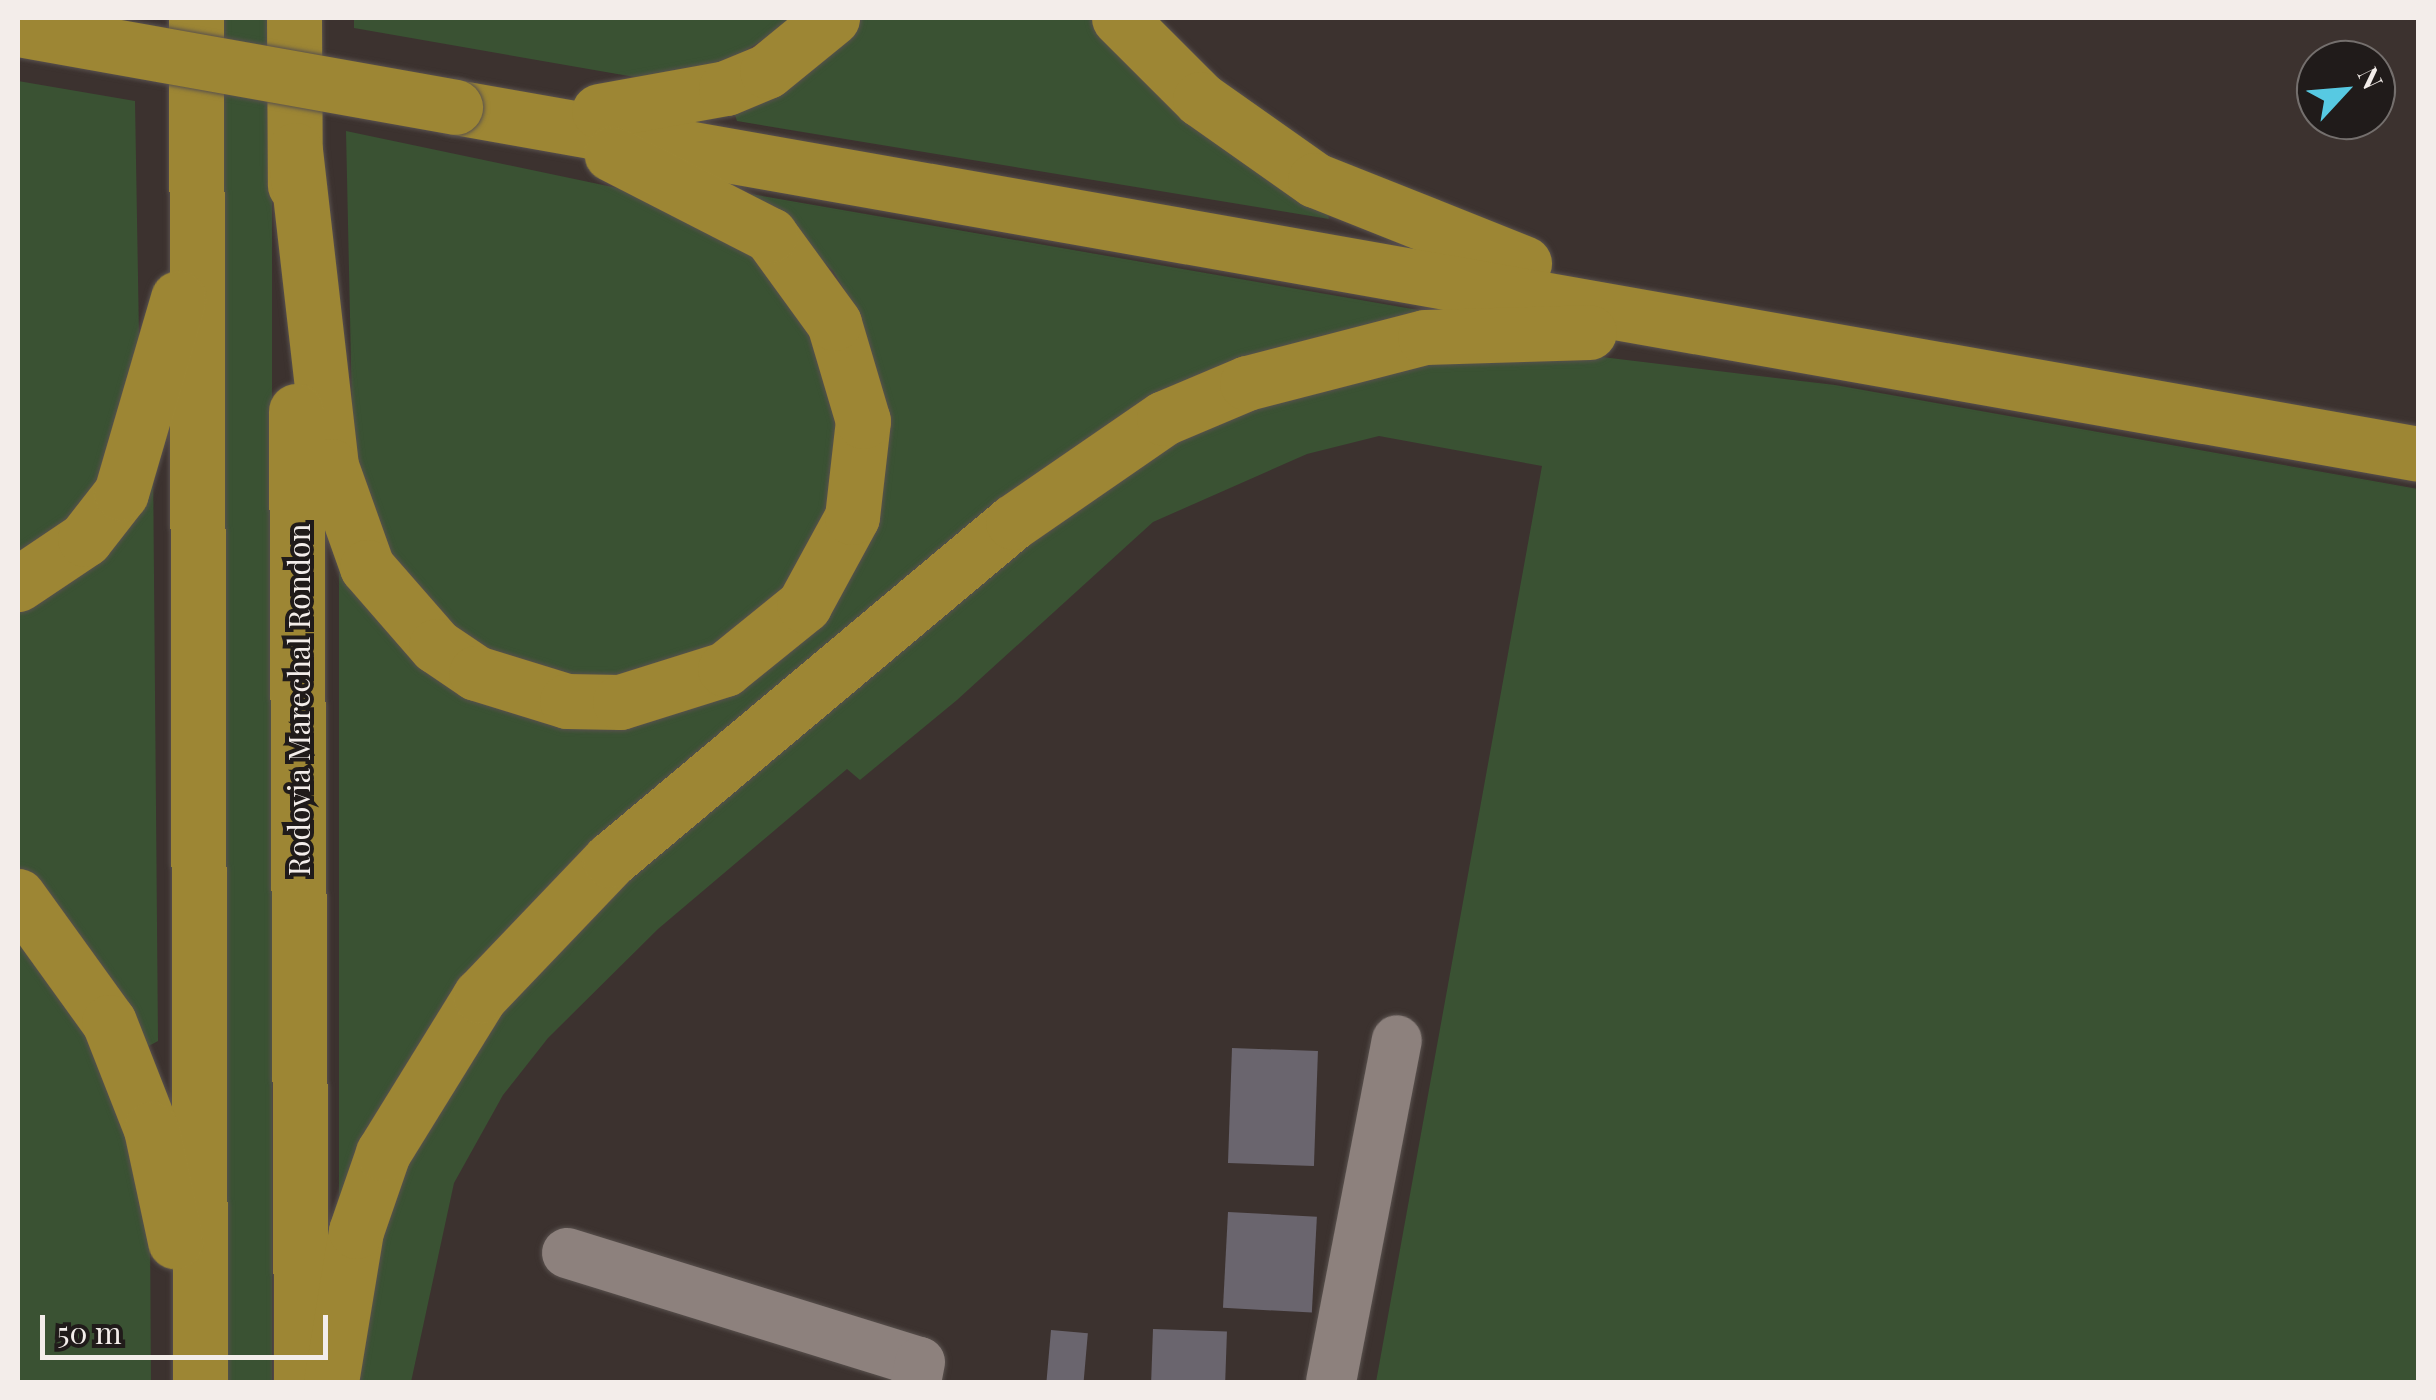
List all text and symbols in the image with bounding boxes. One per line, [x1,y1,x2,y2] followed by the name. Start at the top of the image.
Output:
[2296,40,2396,140] north arrow
[2351,60,2393,95] text: N
[280,523,316,877] street label: Rodovia Marechal Rondon
[45,1295,332,1357] scale bar
[57,1312,122,1352] text: 50 m

